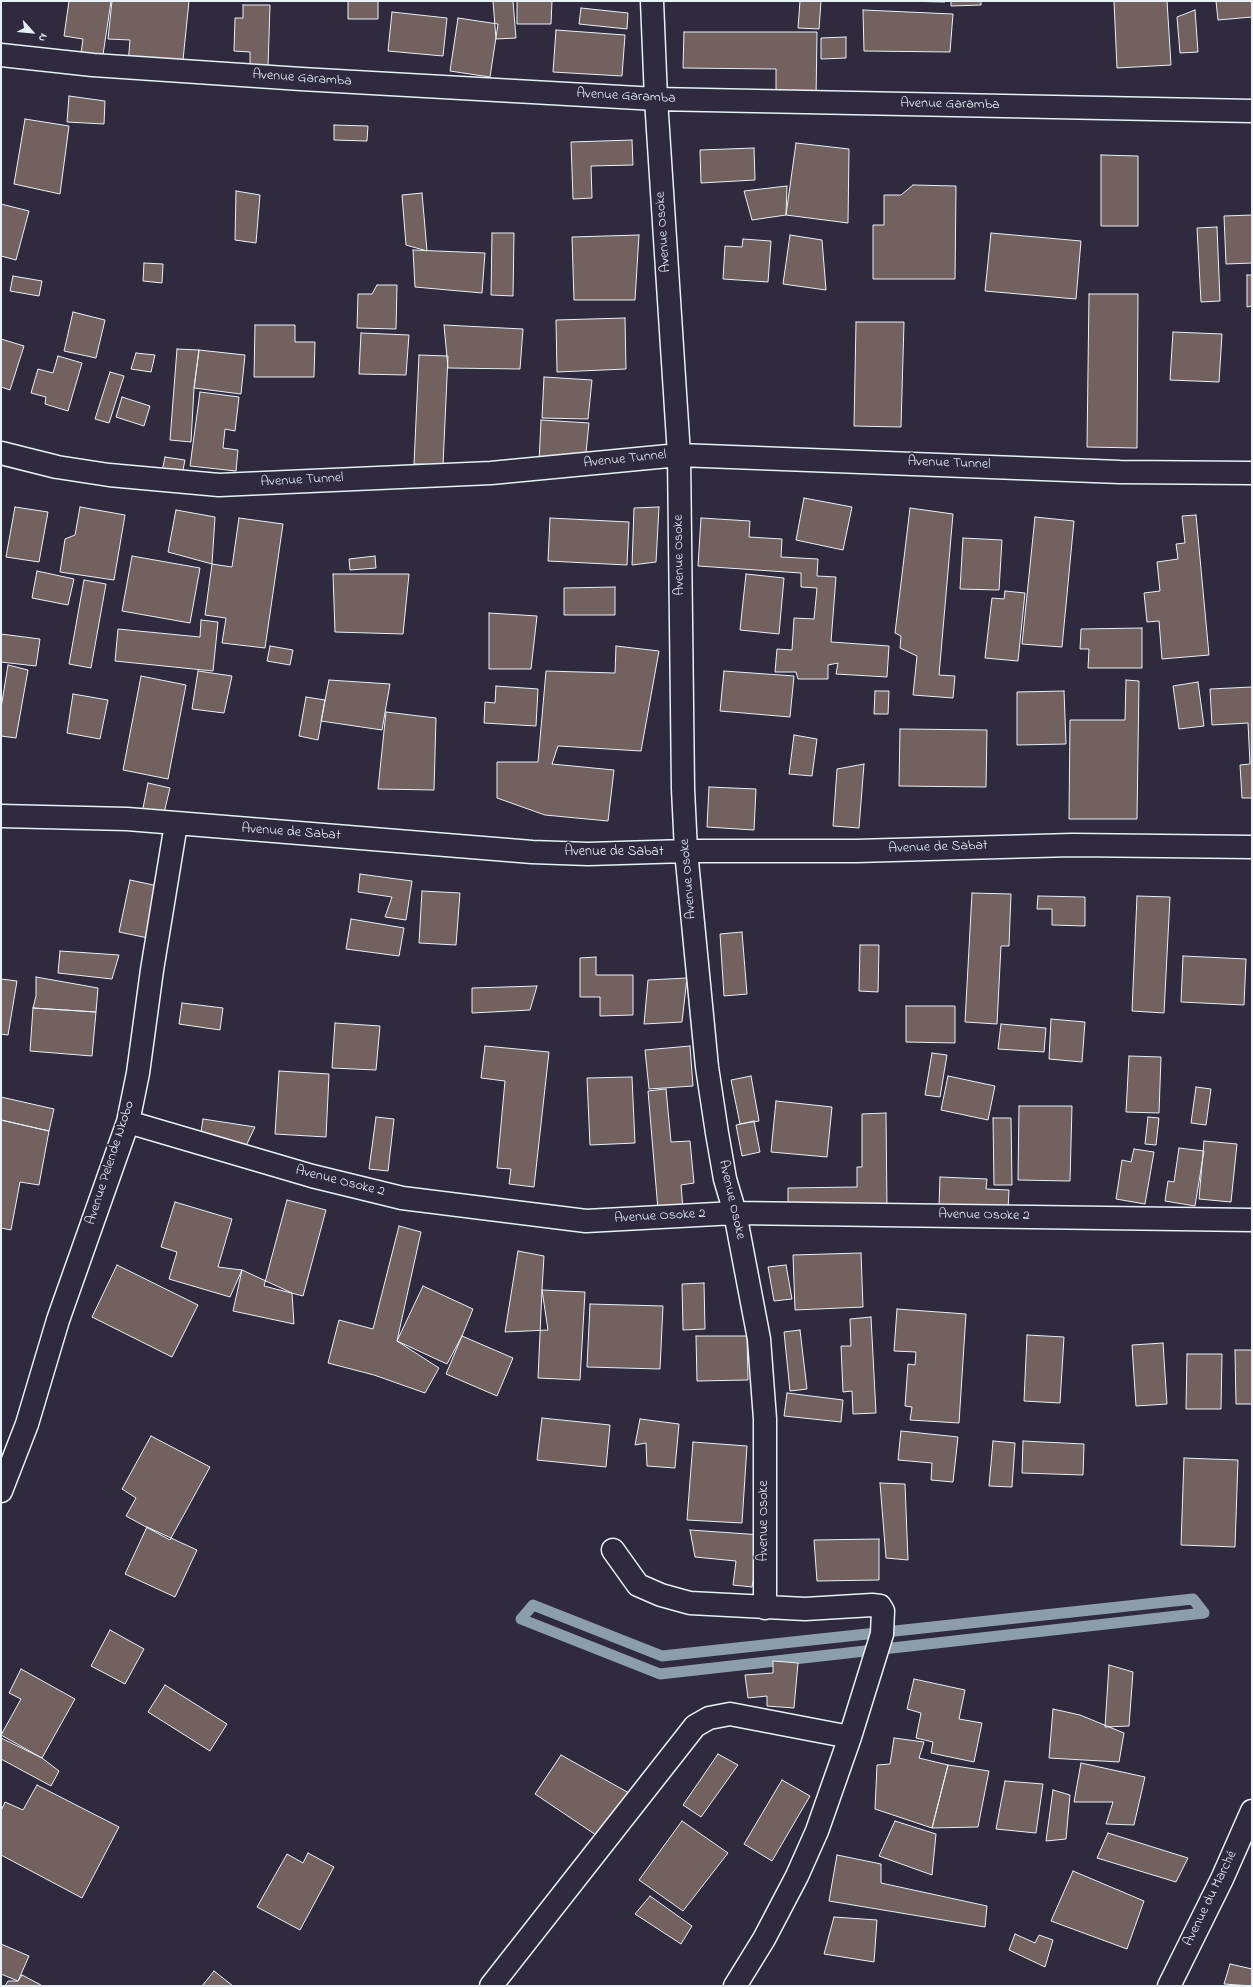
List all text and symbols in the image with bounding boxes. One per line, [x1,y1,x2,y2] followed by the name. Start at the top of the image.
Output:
[12,12,52,52] north arrow
[34,31,52,44] text: N
[252,67,352,91] street label: Avenue Garamba
[576,86,676,108] street label: Avenue Garamba
[900,96,1000,114] street label: Avenue Garamba
[653,191,675,273] street label: Avenue Osoke
[583,447,667,473] street label: Avenue Tunnel
[907,454,991,474] street label: Avenue Tunnel
[260,470,344,492] street label: Avenue Tunnel
[671,514,689,596] street label: Avenue Osoke
[241,821,341,845] street label: Avenue de Sabat
[677,838,701,920] street label: Avenue Osoke
[888,838,988,858] street label: Avenue de Sabat
[564,845,664,861] street label: Avenue de Sabat
[83,1099,139,1227] street label: Avenue Pelende Nkobo
[714,1159,748,1241] street label: Avenue Osoke
[294,1163,386,1201] street label: Avenue Osoke 2
[614,1206,706,1228] street label: Avenue Osoke 2
[938,1207,1030,1225] street label: Avenue Osoke 2
[757,1481,773,1561] street label: Avenue Osoke
[1181,1848,1241,1950] street label: Avenue du Marché

